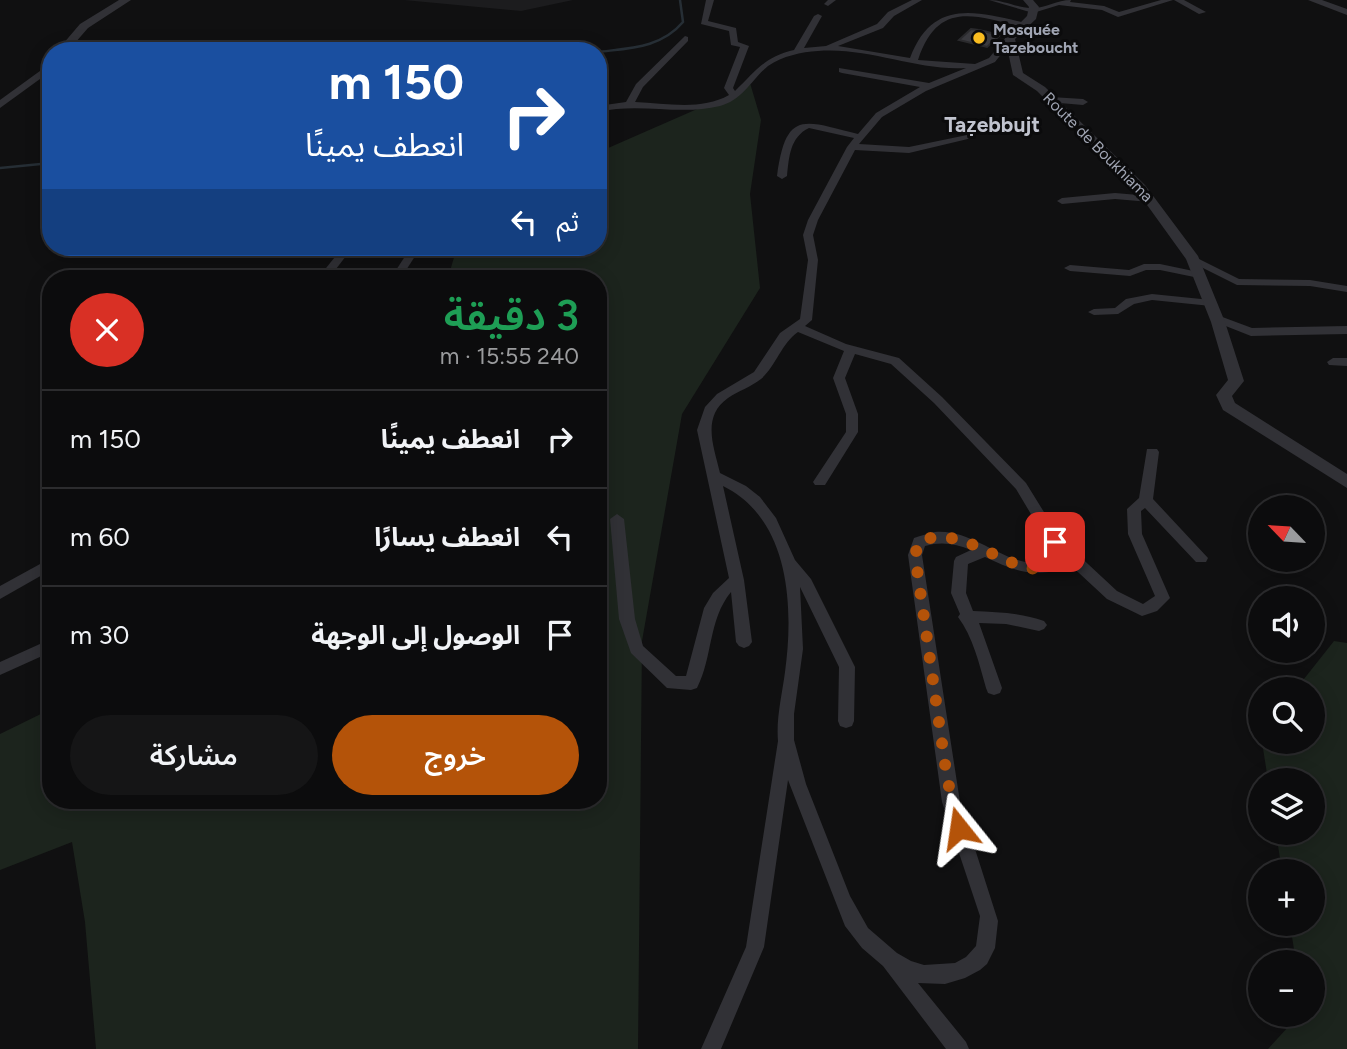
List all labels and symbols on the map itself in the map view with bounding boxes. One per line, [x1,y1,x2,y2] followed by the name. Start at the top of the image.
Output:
[993,20,1079,57] place label: Mosquée Tazeboucht
[971,30,987,46] marker: Mosquée Tazeboucht
[1039,88,1157,206] street label: Route de Boukhiama
[944,112,1040,137] district label: Taẓebbujt
[1248,495,1325,572] north arrow
[1025,512,1085,572] pin
[922,791,996,865] position arrow

